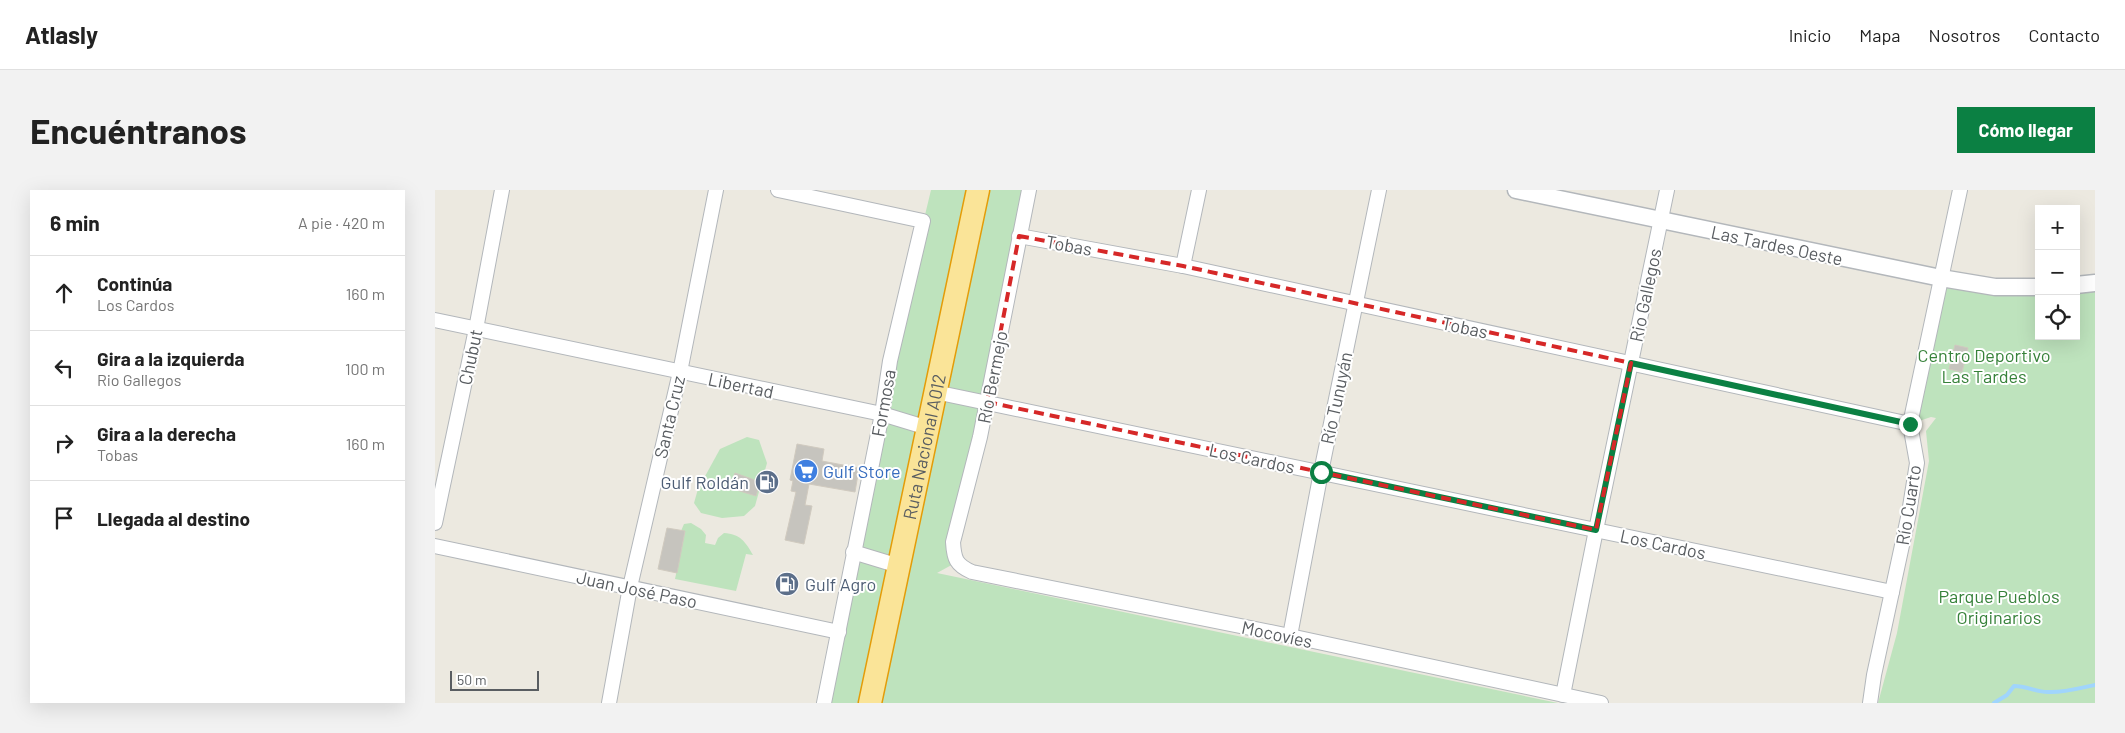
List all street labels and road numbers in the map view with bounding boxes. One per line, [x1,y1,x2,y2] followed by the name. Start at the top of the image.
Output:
[1709,220,1845,270] street label: Las Tardes Oeste
[1044,230,1094,260] street label: Tobas
[1624,246,1666,344] street label: Rio Gallegos
[1440,311,1490,343] street label: Tobas
[453,327,487,387] street label: Chubut
[972,329,1012,425] street label: Río Bermejo
[1315,350,1357,446] street label: Río Tunuyán
[706,367,776,403] street label: Libertad
[866,367,900,439] street label: Formosa
[898,372,950,522] street label: Ruta Nacional A012
[649,374,689,460] street label: Santa Cruz
[1207,438,1297,478] street label: Los Cardos
[1891,463,1925,547] street label: Río Cuarto
[1618,524,1708,564] street label: Los Cardos
[575,565,699,613] street label: Juan José Paso
[1240,616,1314,652] street label: Mocovíes

